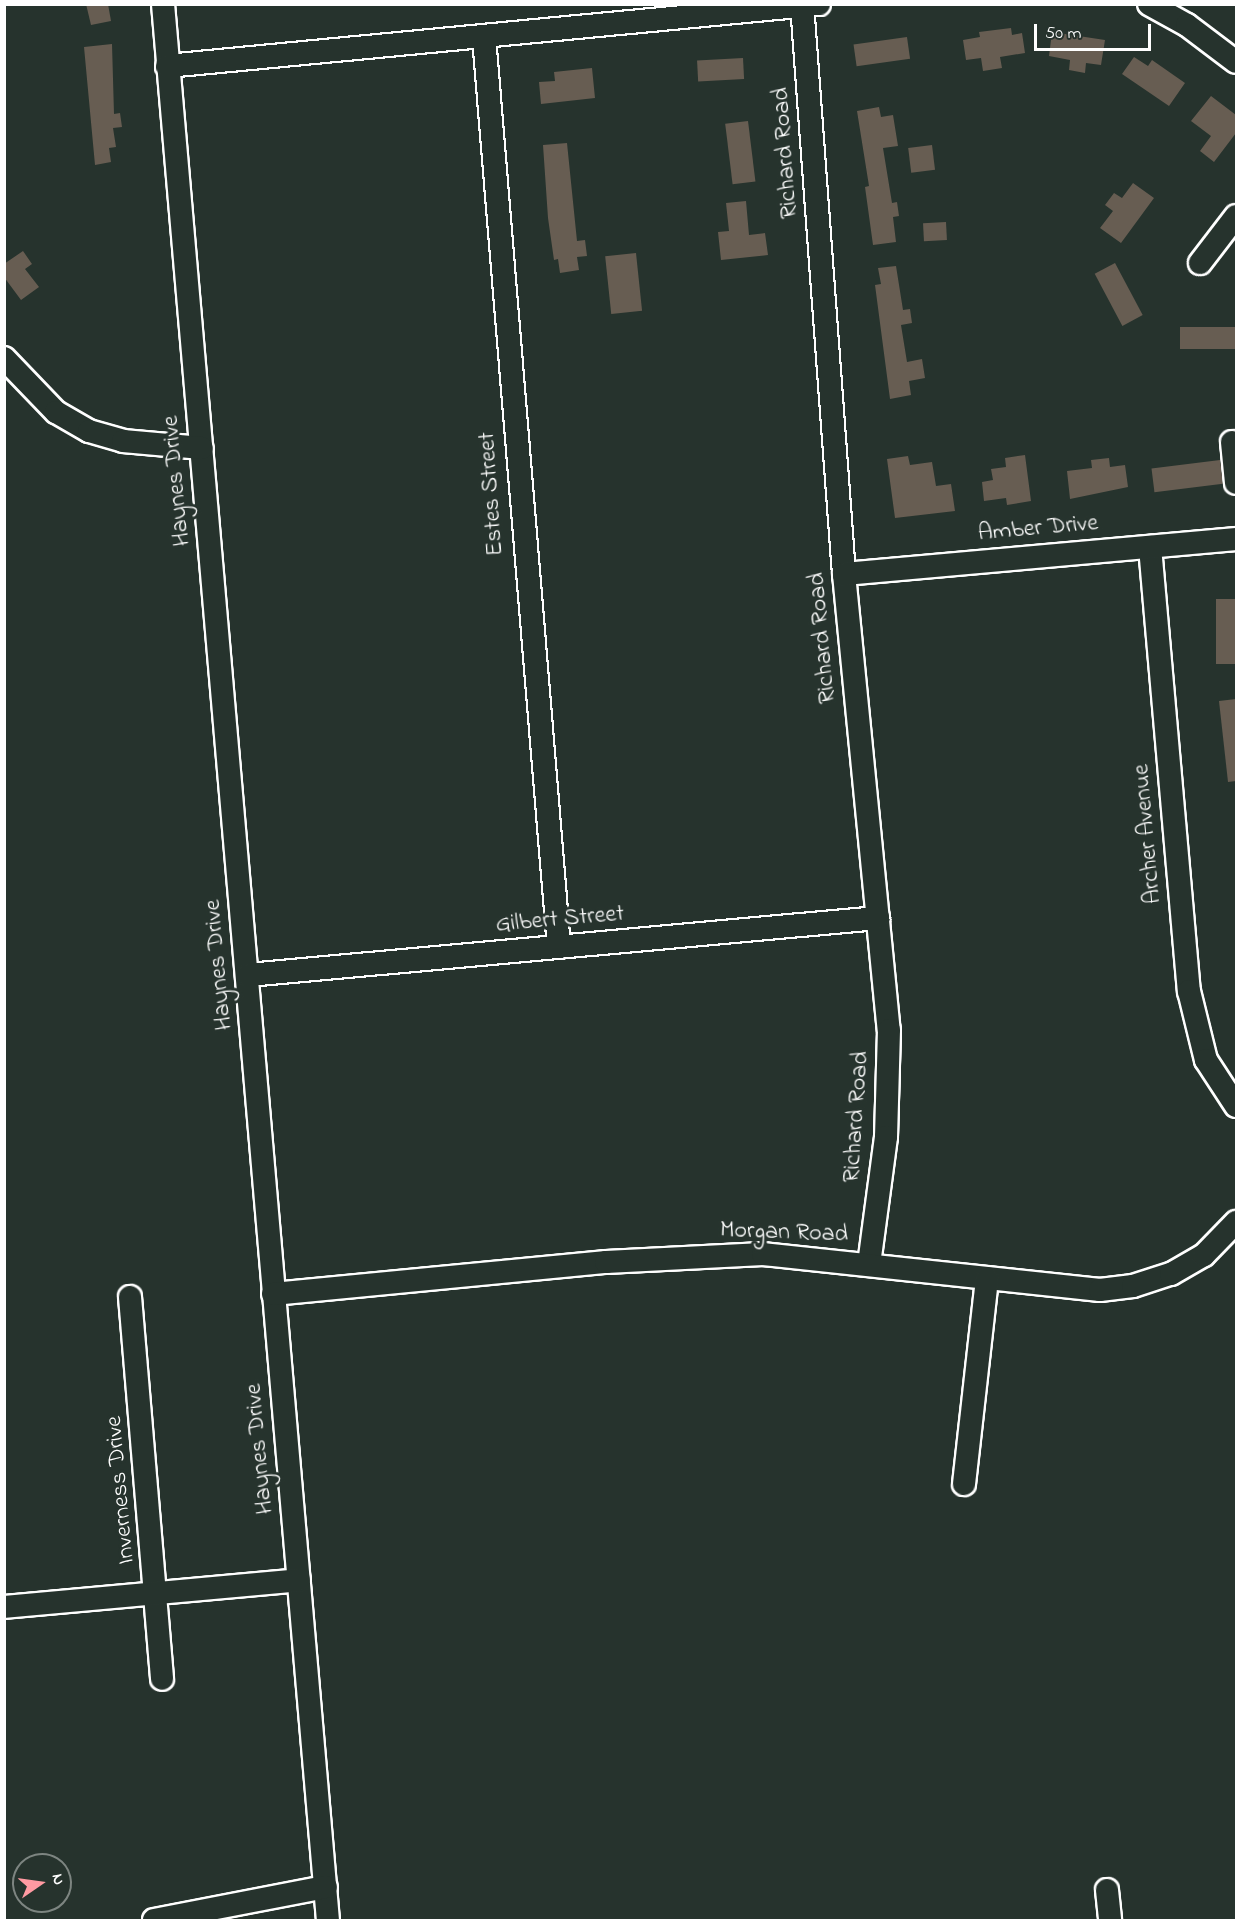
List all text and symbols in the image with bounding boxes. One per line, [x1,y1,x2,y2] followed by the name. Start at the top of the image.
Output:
[1037,12,1154,50] scale bar
[1045,21,1082,47] text: 50 m
[767,86,805,220] street label: Richard Road
[157,414,197,548] street label: Haynes Drive
[473,431,511,557] street label: Estes Street
[977,509,1099,549] street label: Amber Drive
[803,571,843,705] street label: Richard Road
[1128,763,1168,905] street label: Archer Avenue
[199,898,239,1032] street label: Haynes Drive
[495,900,625,940] street label: Gilbert Street
[838,1050,876,1184] street label: Richard Road
[719,1216,849,1250] street label: Morgan Road
[240,1382,280,1516] street label: Haynes Drive
[100,1415,142,1565] street label: Inverness Drive
[12,1853,72,1913] north arrow
[45,1871,70,1887] text: N

